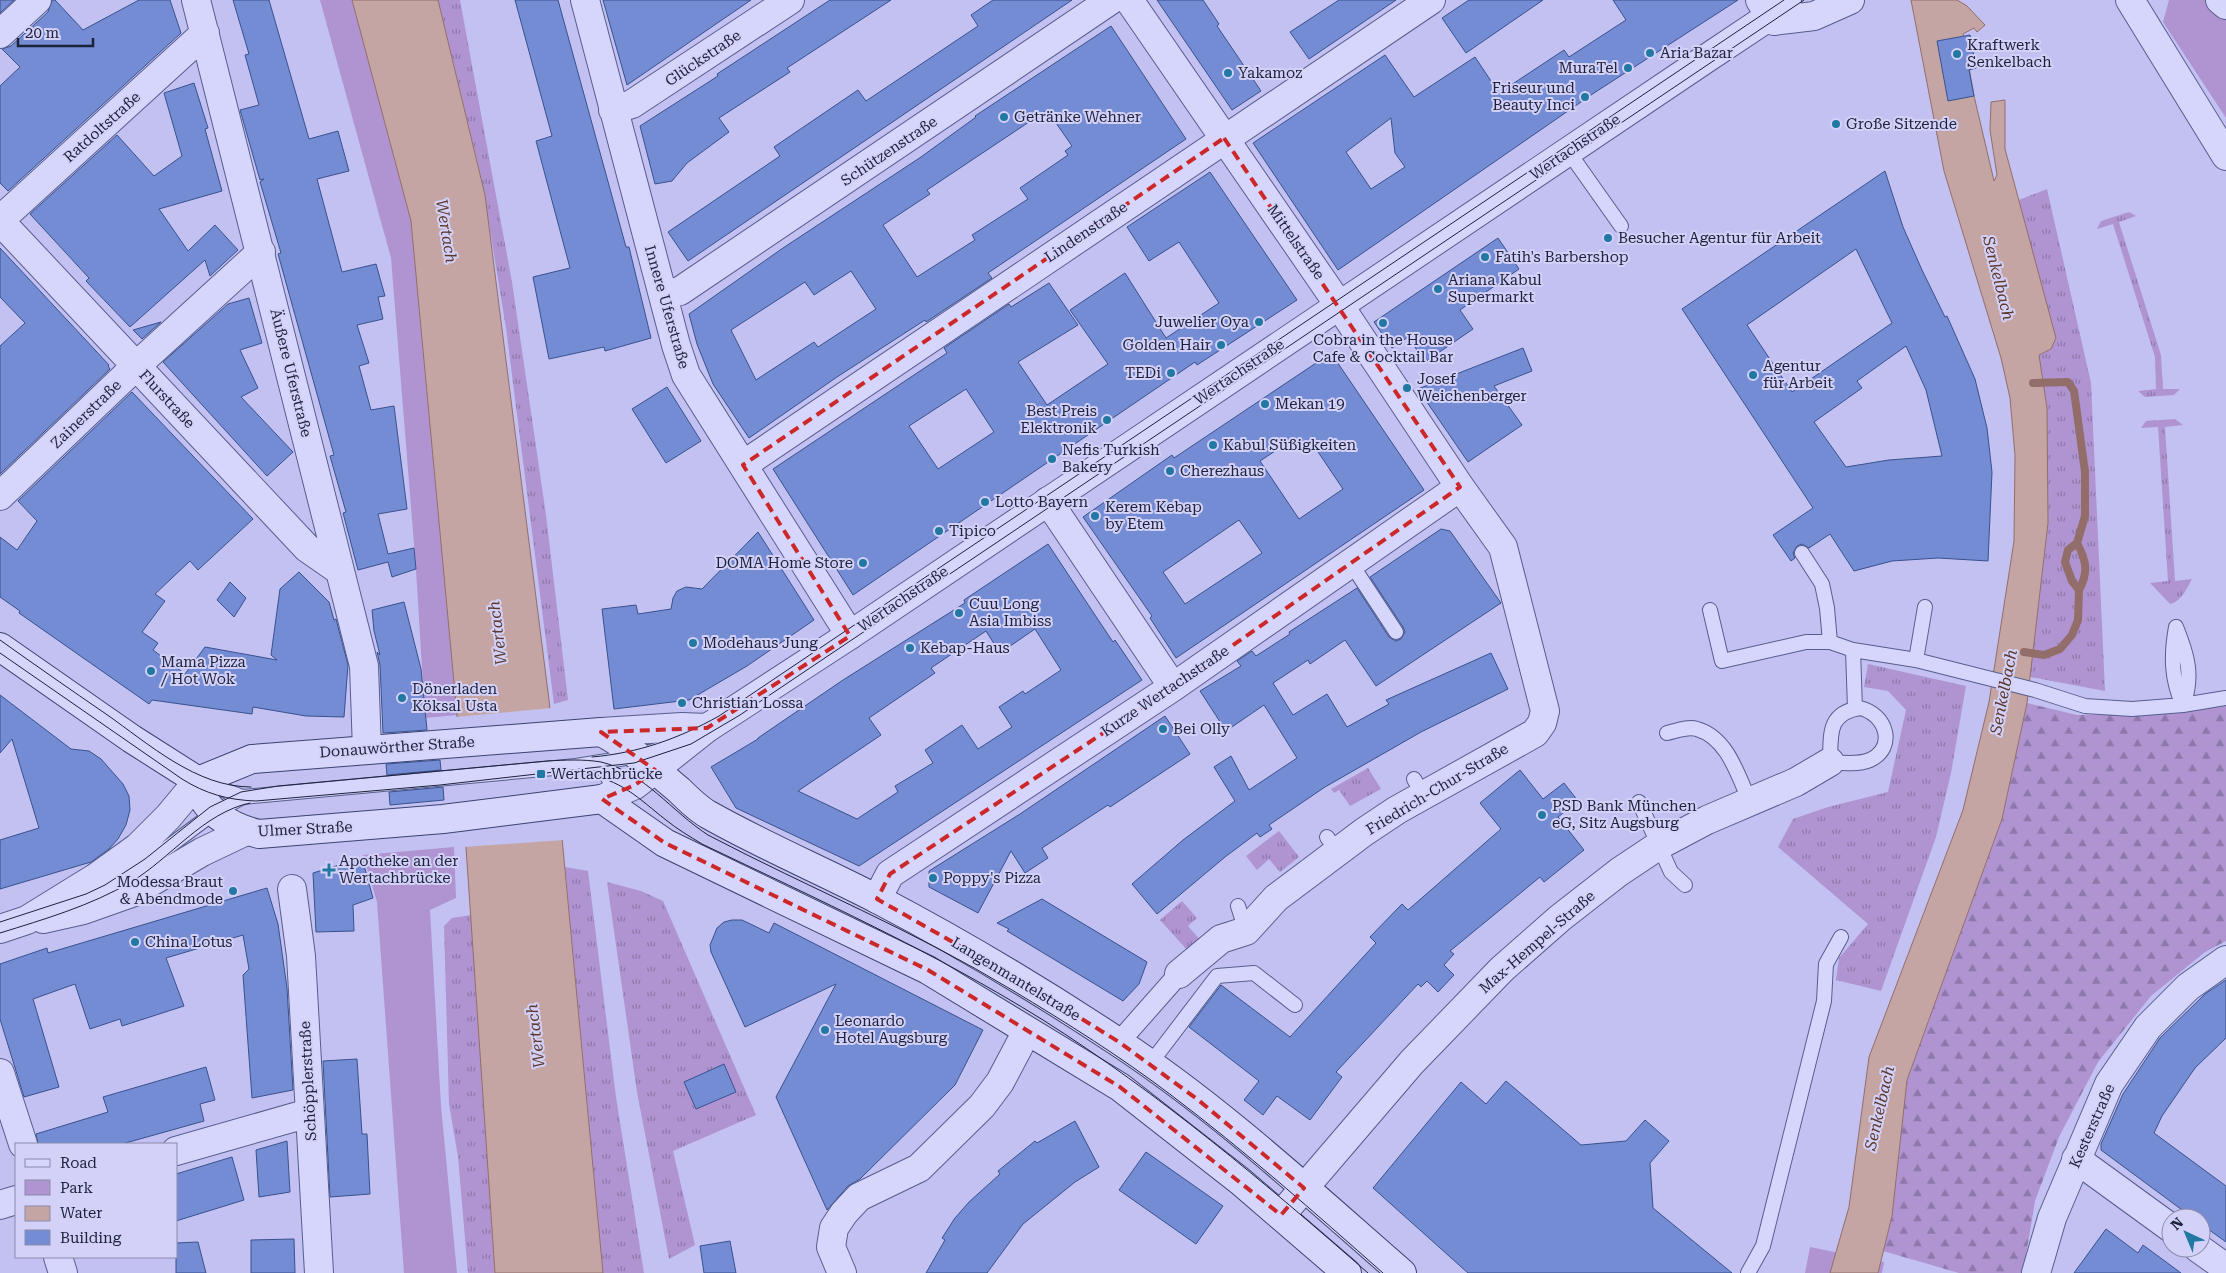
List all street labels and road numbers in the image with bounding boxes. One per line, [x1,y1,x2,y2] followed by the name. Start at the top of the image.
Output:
[662,26,744,90] street label: Glückstraße
[60,88,144,166] street label: Ratdoltstraße
[1526,110,1624,184] street label: Wertachstraße
[838,112,940,190] street label: Schützenstraße
[1041,198,1131,266] street label: Lindenstraße
[1264,201,1328,283] street label: Mittelstraße
[641,243,693,371] street label: Innere Uferstraße
[266,307,316,439] street label: Äußere Uferstraße
[1190,335,1288,409] street label: Wertachstraße
[135,366,199,432] street label: Flurstraße
[47,376,125,452] street label: Zainerstraße
[854,562,952,636] street label: Wertachstraße
[1098,642,1232,740] street label: Kurze Wertachstraße
[319,733,475,761] street label: Donauwörther Straße
[1363,739,1511,839] street label: Friedrich-Chur-Straße
[257,818,353,840] street label: Ulmer Straße
[1475,887,1599,997] street label: Max-Hempel-Straße
[948,933,1084,1025] street label: Langenmantelstraße
[296,1021,320,1141] street label: Schöpplerstraße
[2065,1081,2119,1171] street label: Kesterstraße

